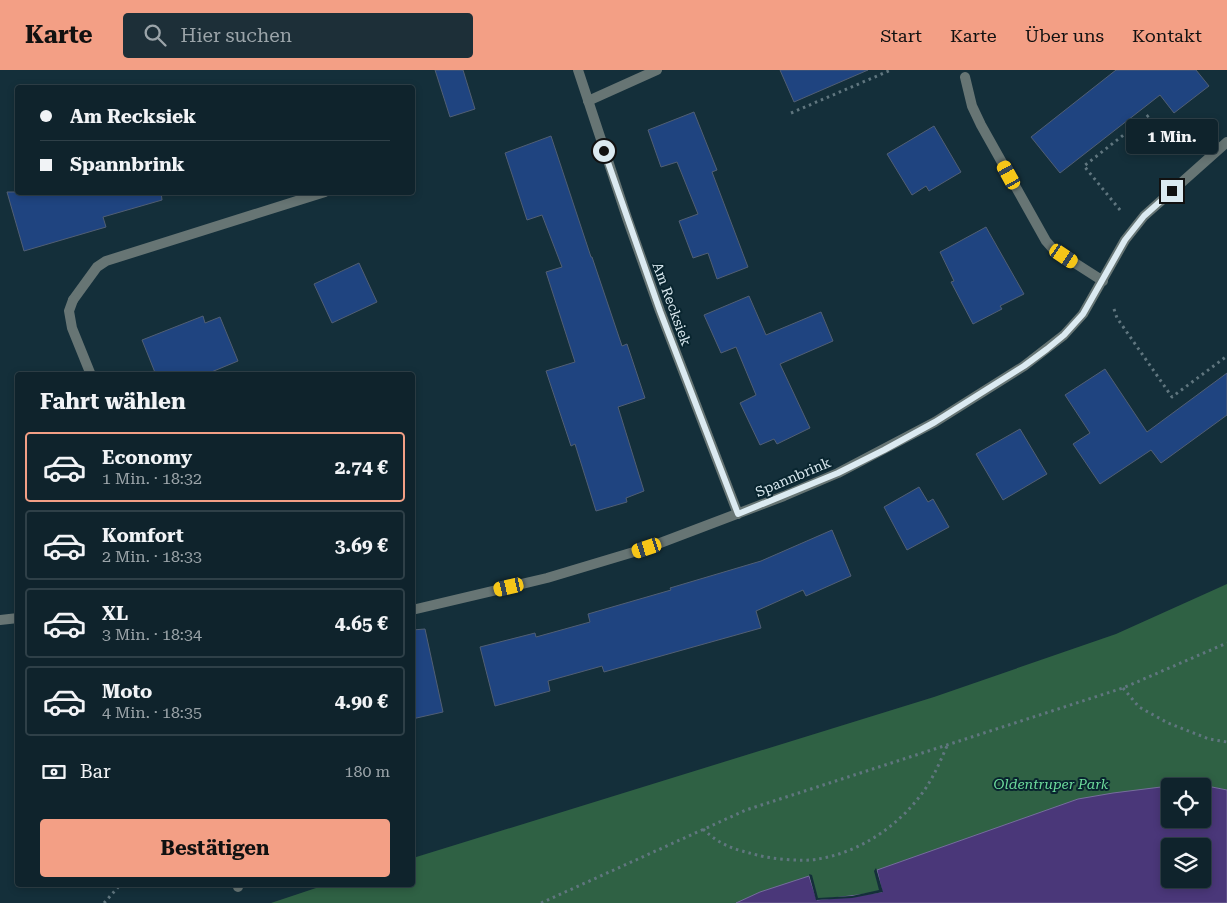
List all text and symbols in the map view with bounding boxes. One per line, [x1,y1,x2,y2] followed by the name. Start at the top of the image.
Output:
[123,13,473,58] search box
[25,21,93,49] text: Karte
[141,21,169,49] icon: search
[181,24,292,47] text: Hier suchen
[880,25,922,46] text: Start
[950,25,997,46] text: Karte
[1025,25,1104,46] text: Über uns
[1132,25,1202,46] text: Kontakt
[70,105,196,128] text: Am Recksiek
[1126,118,1218,154] callout: 1 Min.
[1147,127,1197,146] text: 1 Min.
[593,140,615,162] route start
[70,153,185,176] text: Spannbrink
[995,158,1022,192] car
[1161,180,1183,202] route end
[1047,241,1080,271] car
[650,260,695,348] street label: Am Recksiek
[40,389,186,414] text: Fahrt wählen
[42,445,87,490] icon: car
[102,446,192,469] text: Economy
[753,454,833,500] street label: Spannbrink
[335,456,388,479] text: 2.74 €
[102,469,202,488] text: 1 Min. · 18:32
[42,523,87,568] icon: car
[102,524,184,547] text: Komfort
[335,534,388,557] text: 3.69 €
[630,536,663,560] car
[102,547,202,566] text: 2 Min. · 18:33
[492,576,525,598] car
[42,601,87,646] icon: car
[102,602,128,625] text: XL
[335,612,388,635] text: 4.65 €
[102,625,202,644] text: 3 Min. · 18:34
[42,679,87,724] icon: car
[102,680,152,703] text: Moto
[335,690,388,713] text: 4.90 €
[102,703,202,722] text: 4 Min. · 18:35
[40,758,68,786] icon: cash
[80,760,111,783] text: Bar
[344,762,390,781] text: 180 m
[994,776,1109,792] park label: Oldentruper Park
[1161,778,1211,888] map controls
[1161,778,1211,828] button: locate
[40,819,390,877] button: Bestätigen
[1161,838,1211,888] button: layers

